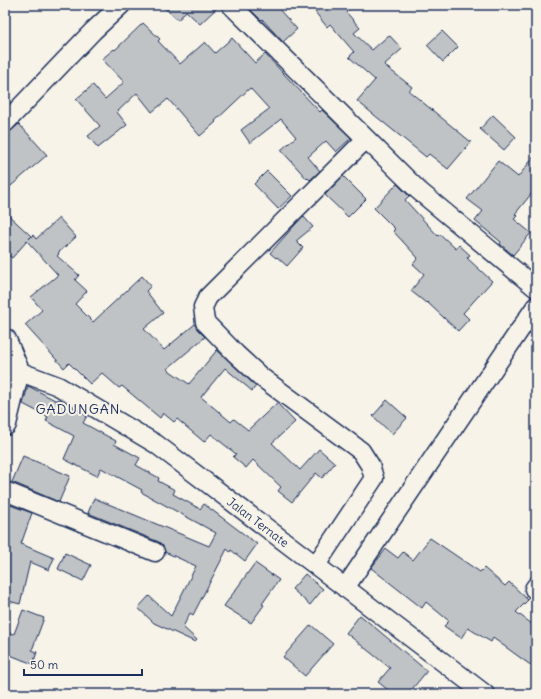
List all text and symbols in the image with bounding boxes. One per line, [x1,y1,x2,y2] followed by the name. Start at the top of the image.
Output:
[35,400,121,418] district label: GADUNGAN
[224,494,292,550] street label: Jalan Ternate
[24,651,142,677] scale bar
[30,657,59,672] text: 50 m

